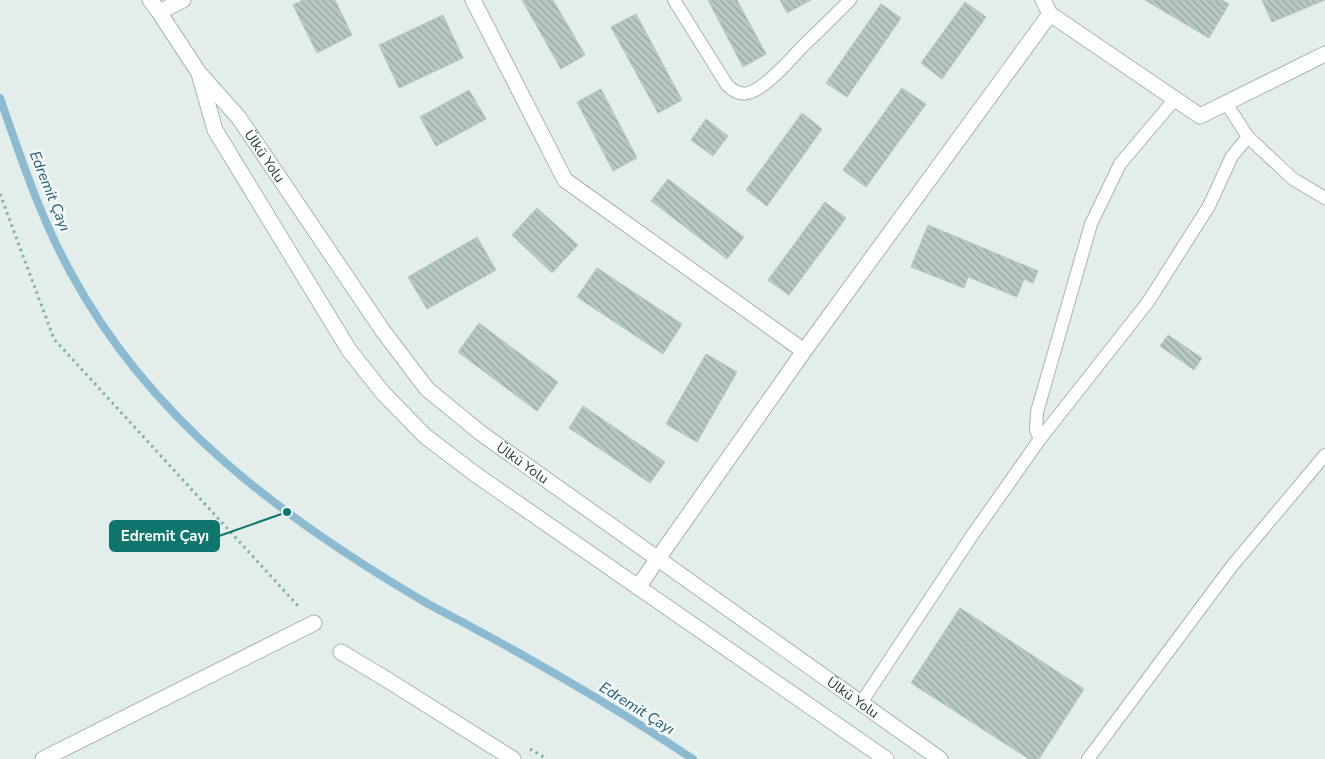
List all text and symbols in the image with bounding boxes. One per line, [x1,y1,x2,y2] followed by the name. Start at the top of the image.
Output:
[240,126,289,186] street label: Ülkü Yolu
[25,148,75,234] water label: Edremit Çayı
[492,438,552,488] street label: Ülkü Yolu
[110,521,219,551] callout: Edremit Çayı
[121,526,209,546] text: Edremit Çayı
[823,673,883,723] street label: Ülkü Yolu
[596,677,678,739] water label: Edremit Çayı

